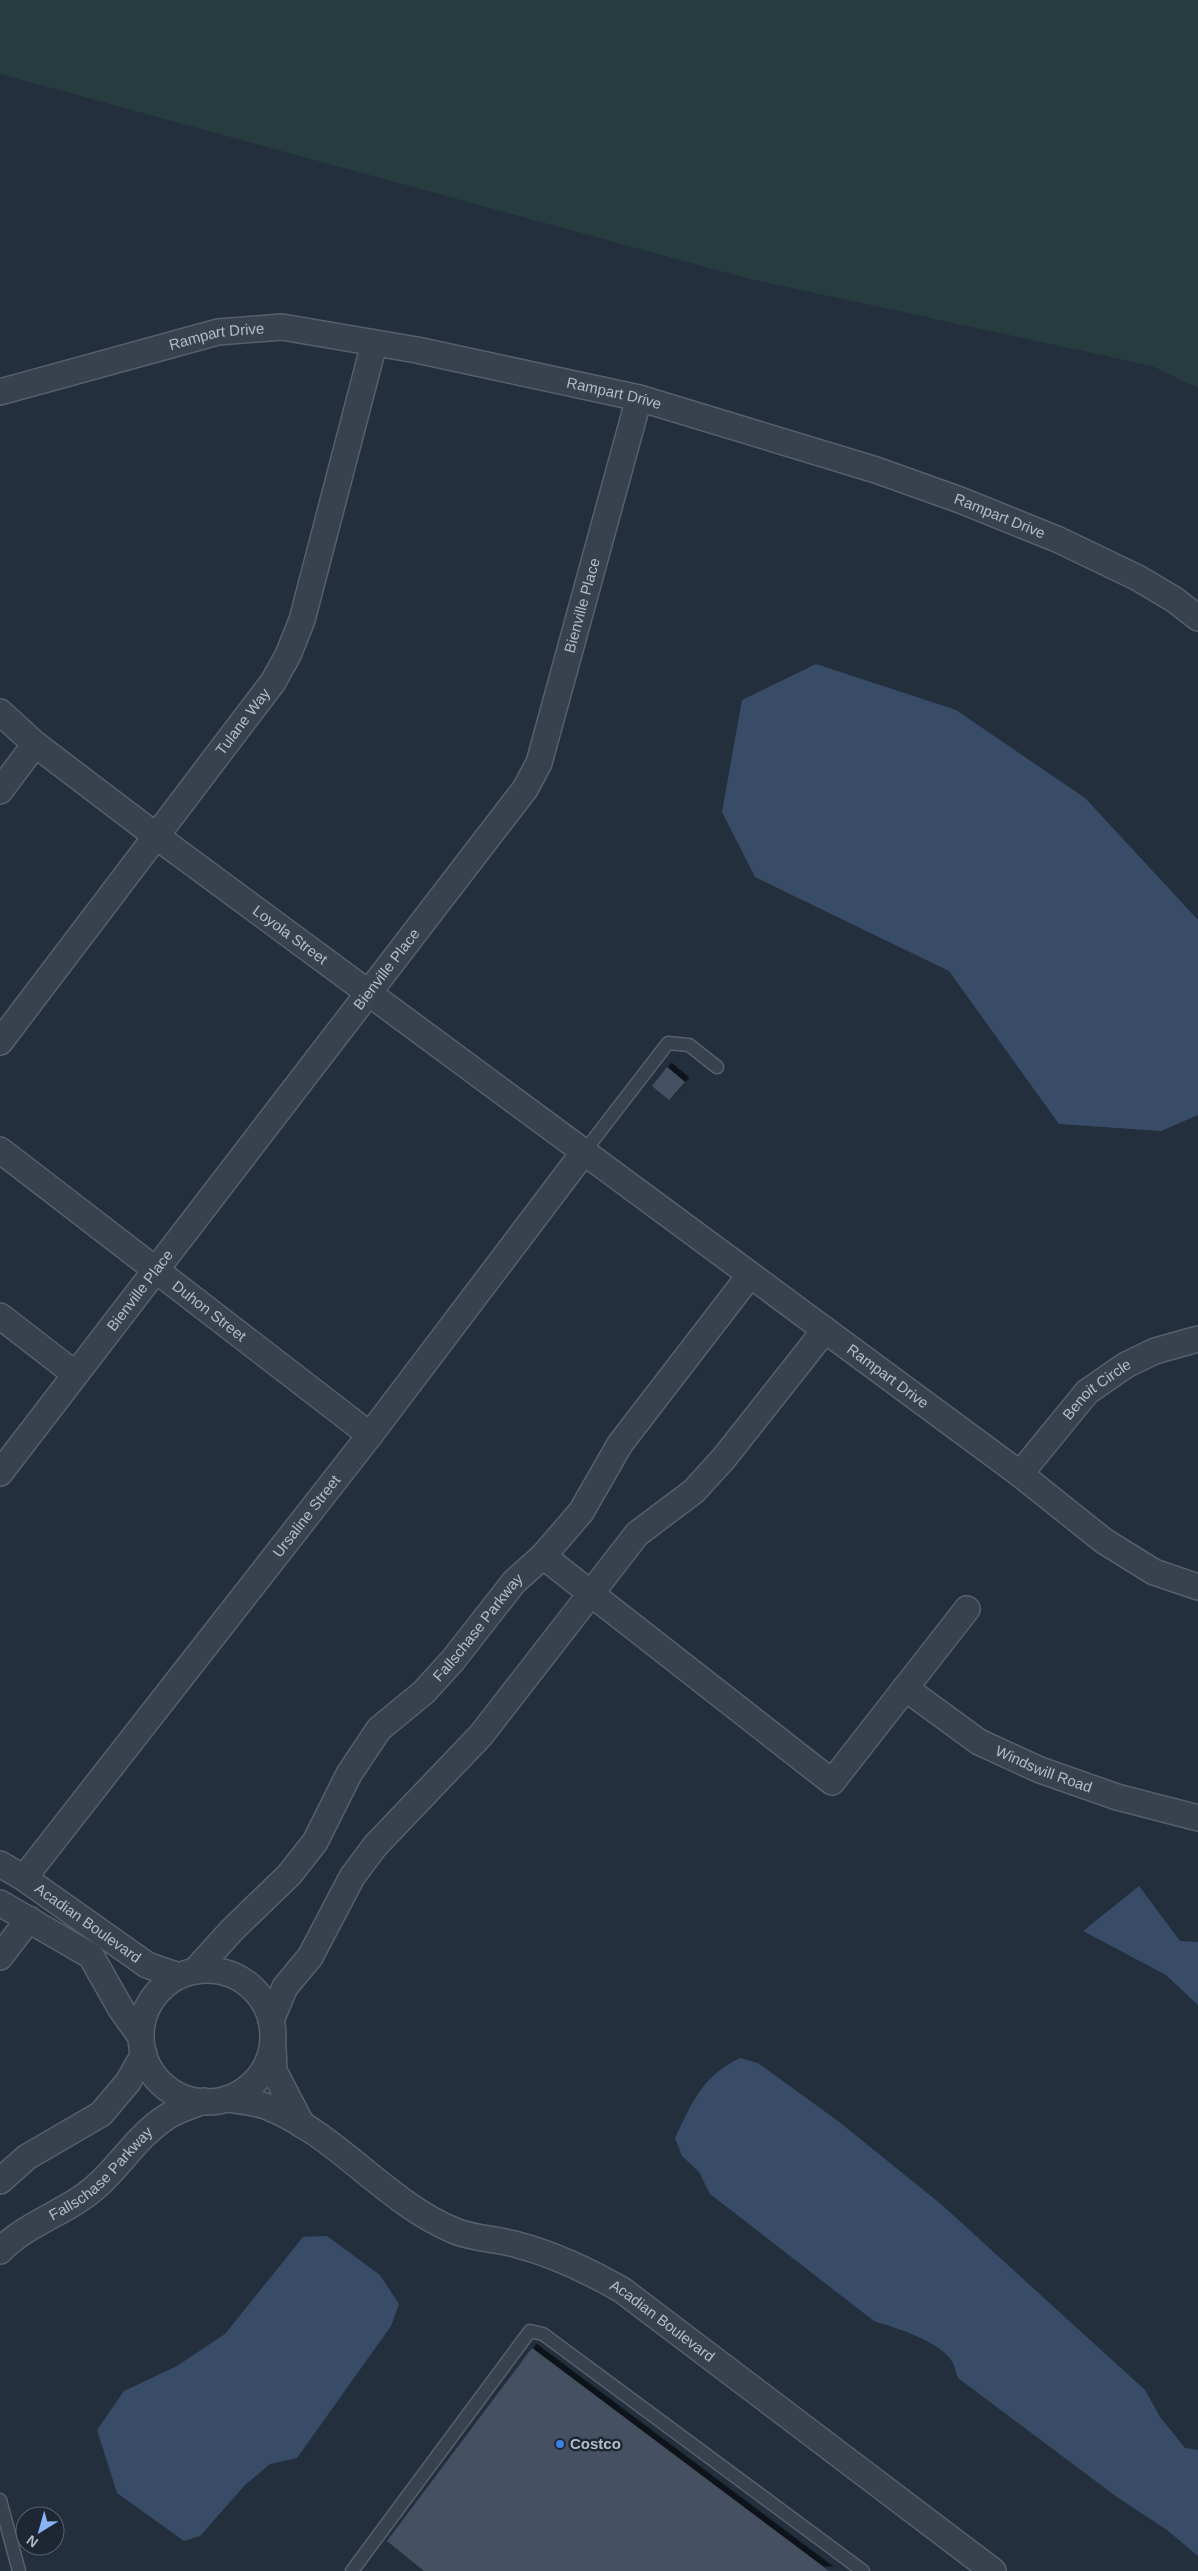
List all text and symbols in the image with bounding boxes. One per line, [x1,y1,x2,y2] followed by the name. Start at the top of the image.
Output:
[167,319,265,353] street label: Rampart Drive
[565,374,664,412] street label: Rampart Drive
[952,490,1048,542] street label: Rampart Drive
[561,556,603,655] street label: Bienville Place
[212,684,273,758] street label: Tulane Way
[250,901,332,968] street label: Loyola Street
[350,925,423,1013] street label: Bienville Place
[103,1246,176,1334] street label: Bienville Place
[169,1277,250,1345] street label: Duhon Street
[844,1340,932,1411] street label: Rampart Drive
[1059,1355,1133,1423] street label: Benoit Circle
[269,1471,344,1560] street label: Ursaline Street
[429,1569,526,1684] street label: Fallschase Parkway
[993,1742,1094,1796] street label: Windswill Road
[32,1879,144,1966] street label: Acadian Boulevard
[46,2123,156,2223] street label: Fallschase Parkway
[607,2276,718,2365] street label: Acadian Boulevard
[570,2435,621,2452] place label: Costco
[554,2438,566,2450] marker: Costco
[15,2506,65,2556] north arrow
[23,2532,41,2551] text: N

